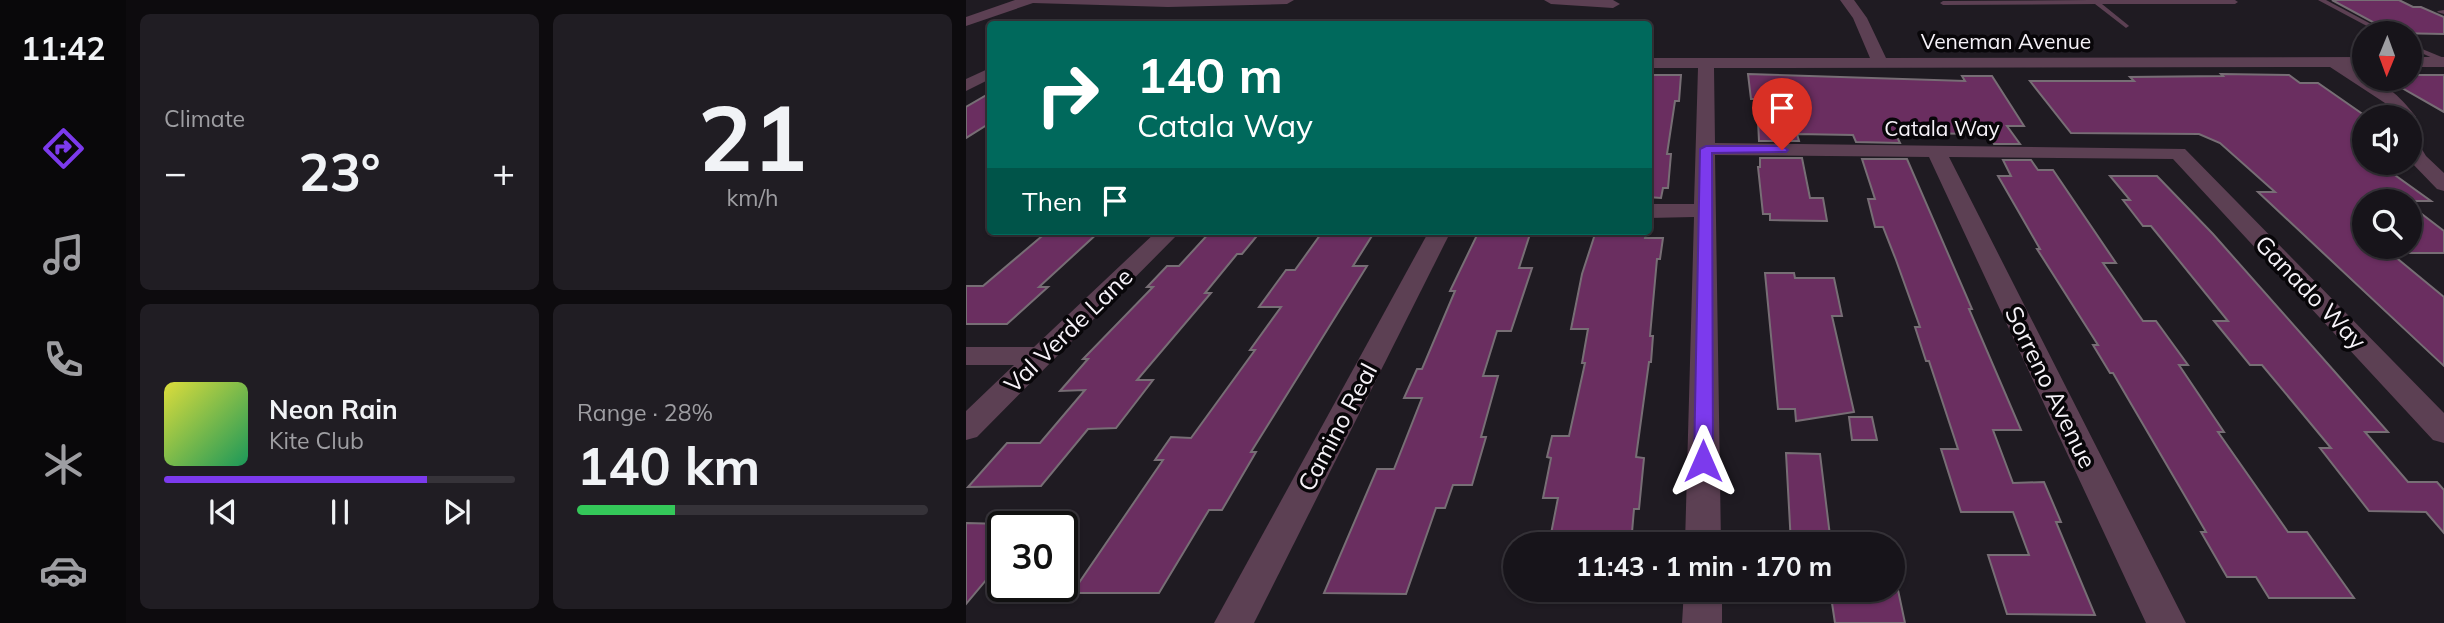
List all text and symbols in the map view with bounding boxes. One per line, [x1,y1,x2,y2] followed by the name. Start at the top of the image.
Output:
[2352,21,2422,91] north arrow
[2352,21,2422,259] map controls
[21,28,105,68] text: 11:42
[1921,28,2091,54] street label: Veneman Avenue
[1137,44,1283,105] text: 140 m
[1022,49,1113,140] icon: right
[1752,78,1812,150] pin
[698,80,807,194] text: 21
[1763,89,1801,127] icon: arrive
[164,104,245,133] text: Climate
[1137,105,1313,145] text: Catala Way
[2352,105,2422,175] button: sound
[1884,115,2000,141] street label: Catala Way
[39,124,88,173] icon: directions
[298,139,381,204] text: 23°
[164,148,187,196] text: −
[492,148,515,196] text: +
[1096,182,1134,220] icon: arrive
[726,183,779,212] text: km/h
[1022,185,1082,218] text: Then
[2352,189,2422,259] button: search
[2249,229,2373,356] street label: Ganado Way
[39,230,88,279] icon: music
[998,261,1138,399] street label: Val Verde Lane
[1999,301,2103,473] street label: Sorreno Avenue
[39,335,88,384] icon: phone
[1291,358,1383,496] street label: Camino Real
[269,393,398,426] text: Neon Rain
[577,398,713,427] text: Range · 28%
[1666,424,1740,498] position arrow
[269,426,364,455] text: Kite Club
[577,433,760,498] text: 140 km
[39,440,88,489] icon: climate
[204,493,242,531] icon: previous
[321,493,359,531] icon: pause
[438,493,476,531] icon: next
[987,511,1078,602] speed limit sign: 30
[39,546,88,595] icon: car
[1576,550,1832,583] text: 11:43 · 1 min · 170 m

